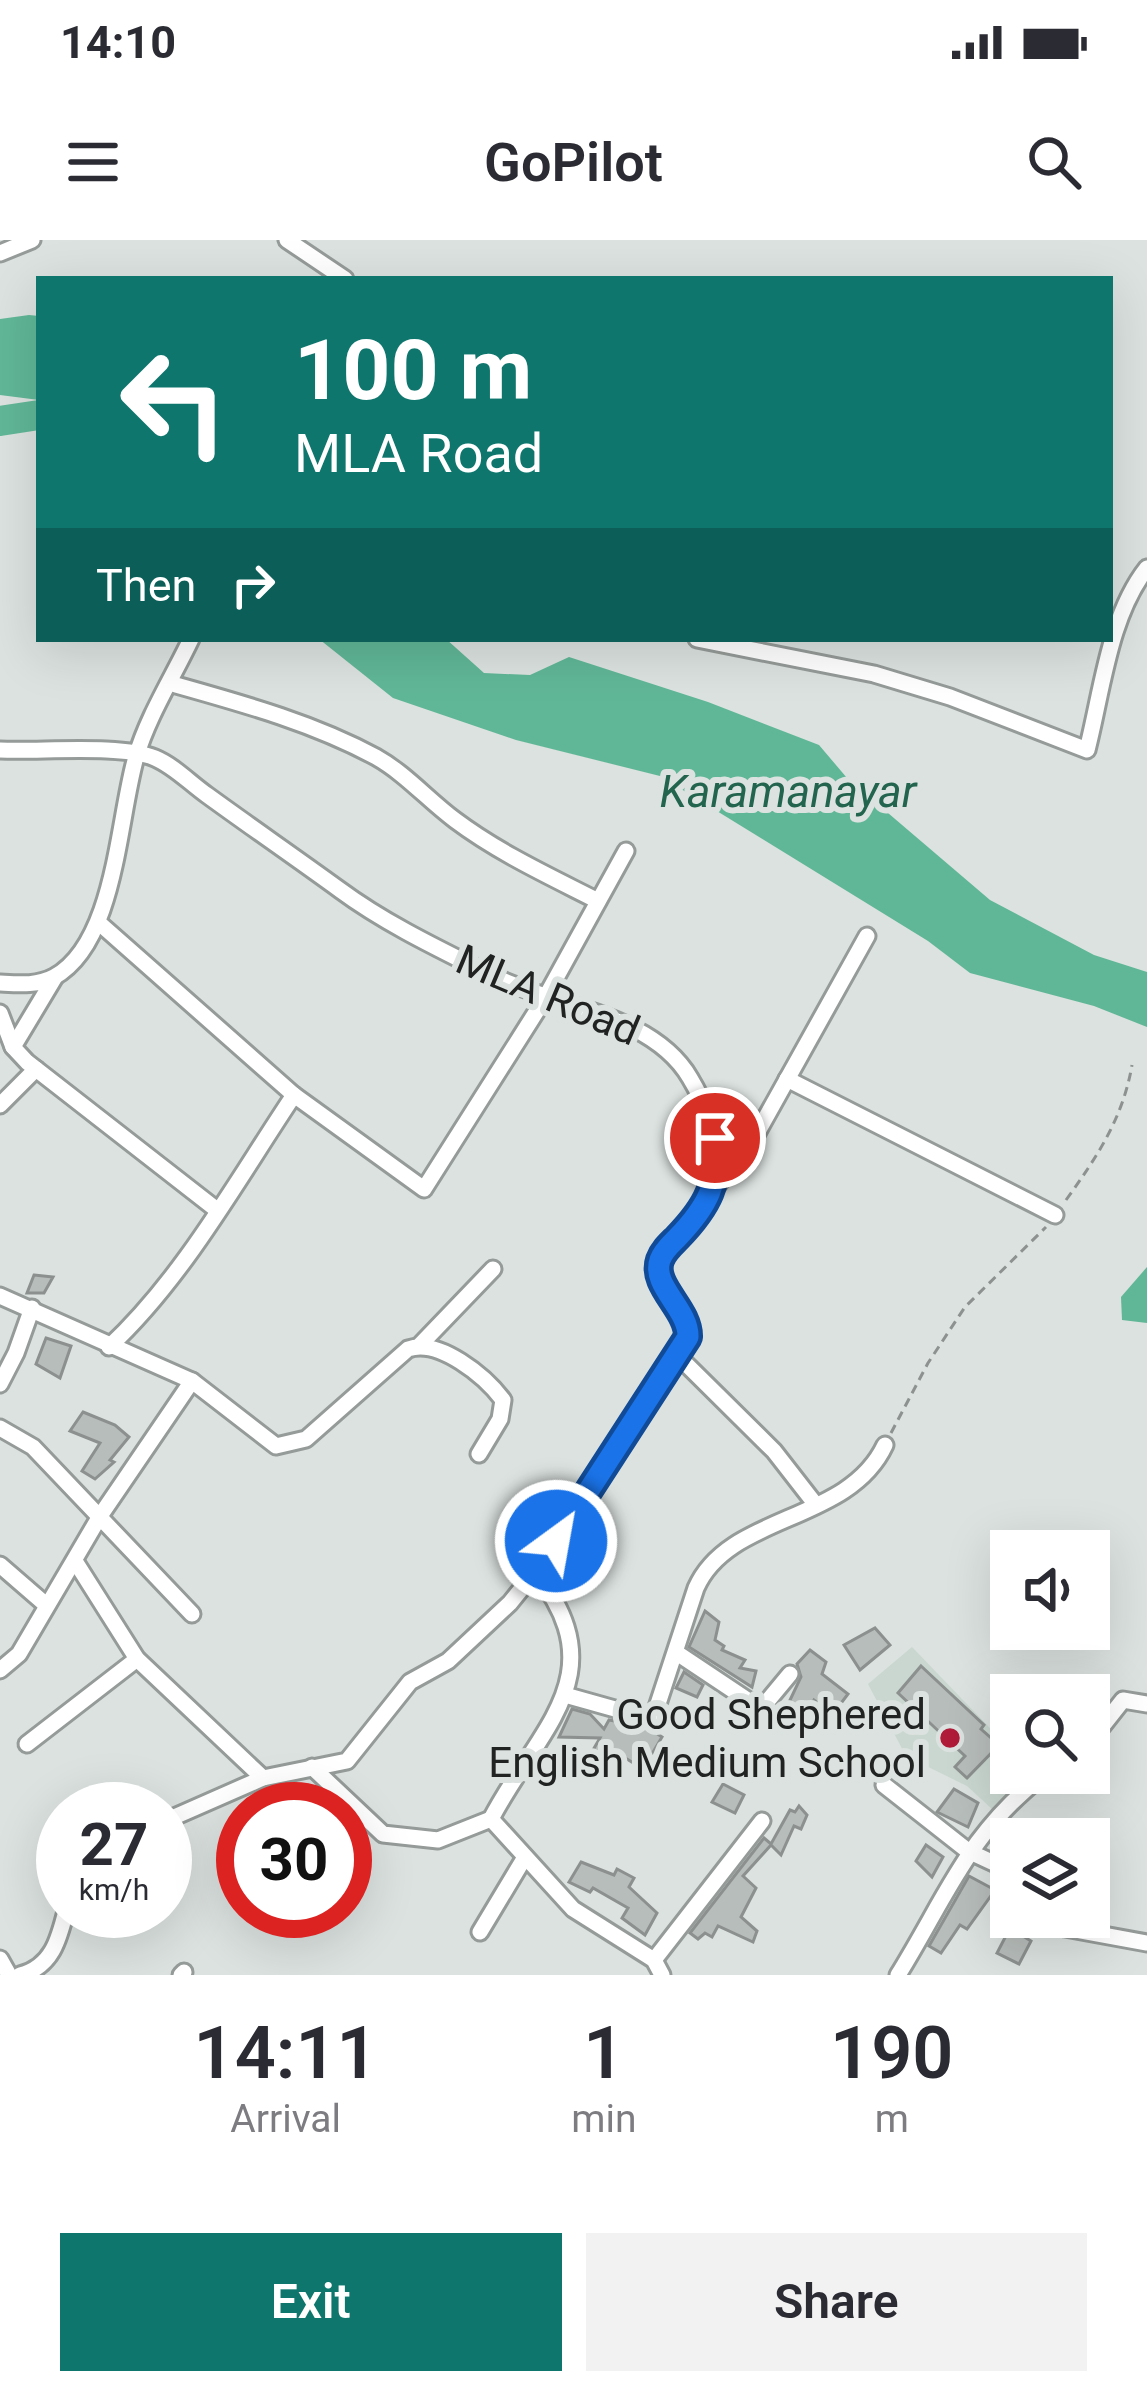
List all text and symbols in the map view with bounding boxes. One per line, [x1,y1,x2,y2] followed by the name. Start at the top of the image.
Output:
[60,16,176,69] text: 14:10
[60,129,126,195] icon: menu
[1021,129,1087,195] icon: search
[484,131,663,194] text: GoPilot
[294,321,532,420] text: 100 m
[96,324,252,480] icon: left
[294,422,543,485] text: MLA Road
[220,552,286,618] icon: right
[96,559,196,612] text: Then
[659,765,918,818] water label: Karamanayar
[449,935,647,1055] street label: MLA Road
[664,1087,766,1189] pin
[682,1105,748,1171] icon: arrive
[493,1478,619,1604] position arrow
[990,1530,1110,1938] map controls
[990,1530,1110,1650] button: sound
[990,1674,1110,1794] button: search
[488,1690,926,1787] place label: Good Shephered English Medium School
[937,1725,963,1751] marker: Good Shephered English Medium School
[216,1782,372,1938] speed limit sign: 30
[80,1809,148,1880] text: 27
[990,1818,1110,1938] button: layers
[79,1872,149,1907] text: km/h
[194,2011,378,2096] text: 14:11
[583,2011,624,2096] text: 1
[830,2011,953,2096] text: 190
[230,2096,341,2142] text: Arrival
[571,2096,636,2142] text: min
[875,2096,909,2142] text: m
[60,2233,562,2371] button: Exit
[586,2233,1087,2371] button: Share

